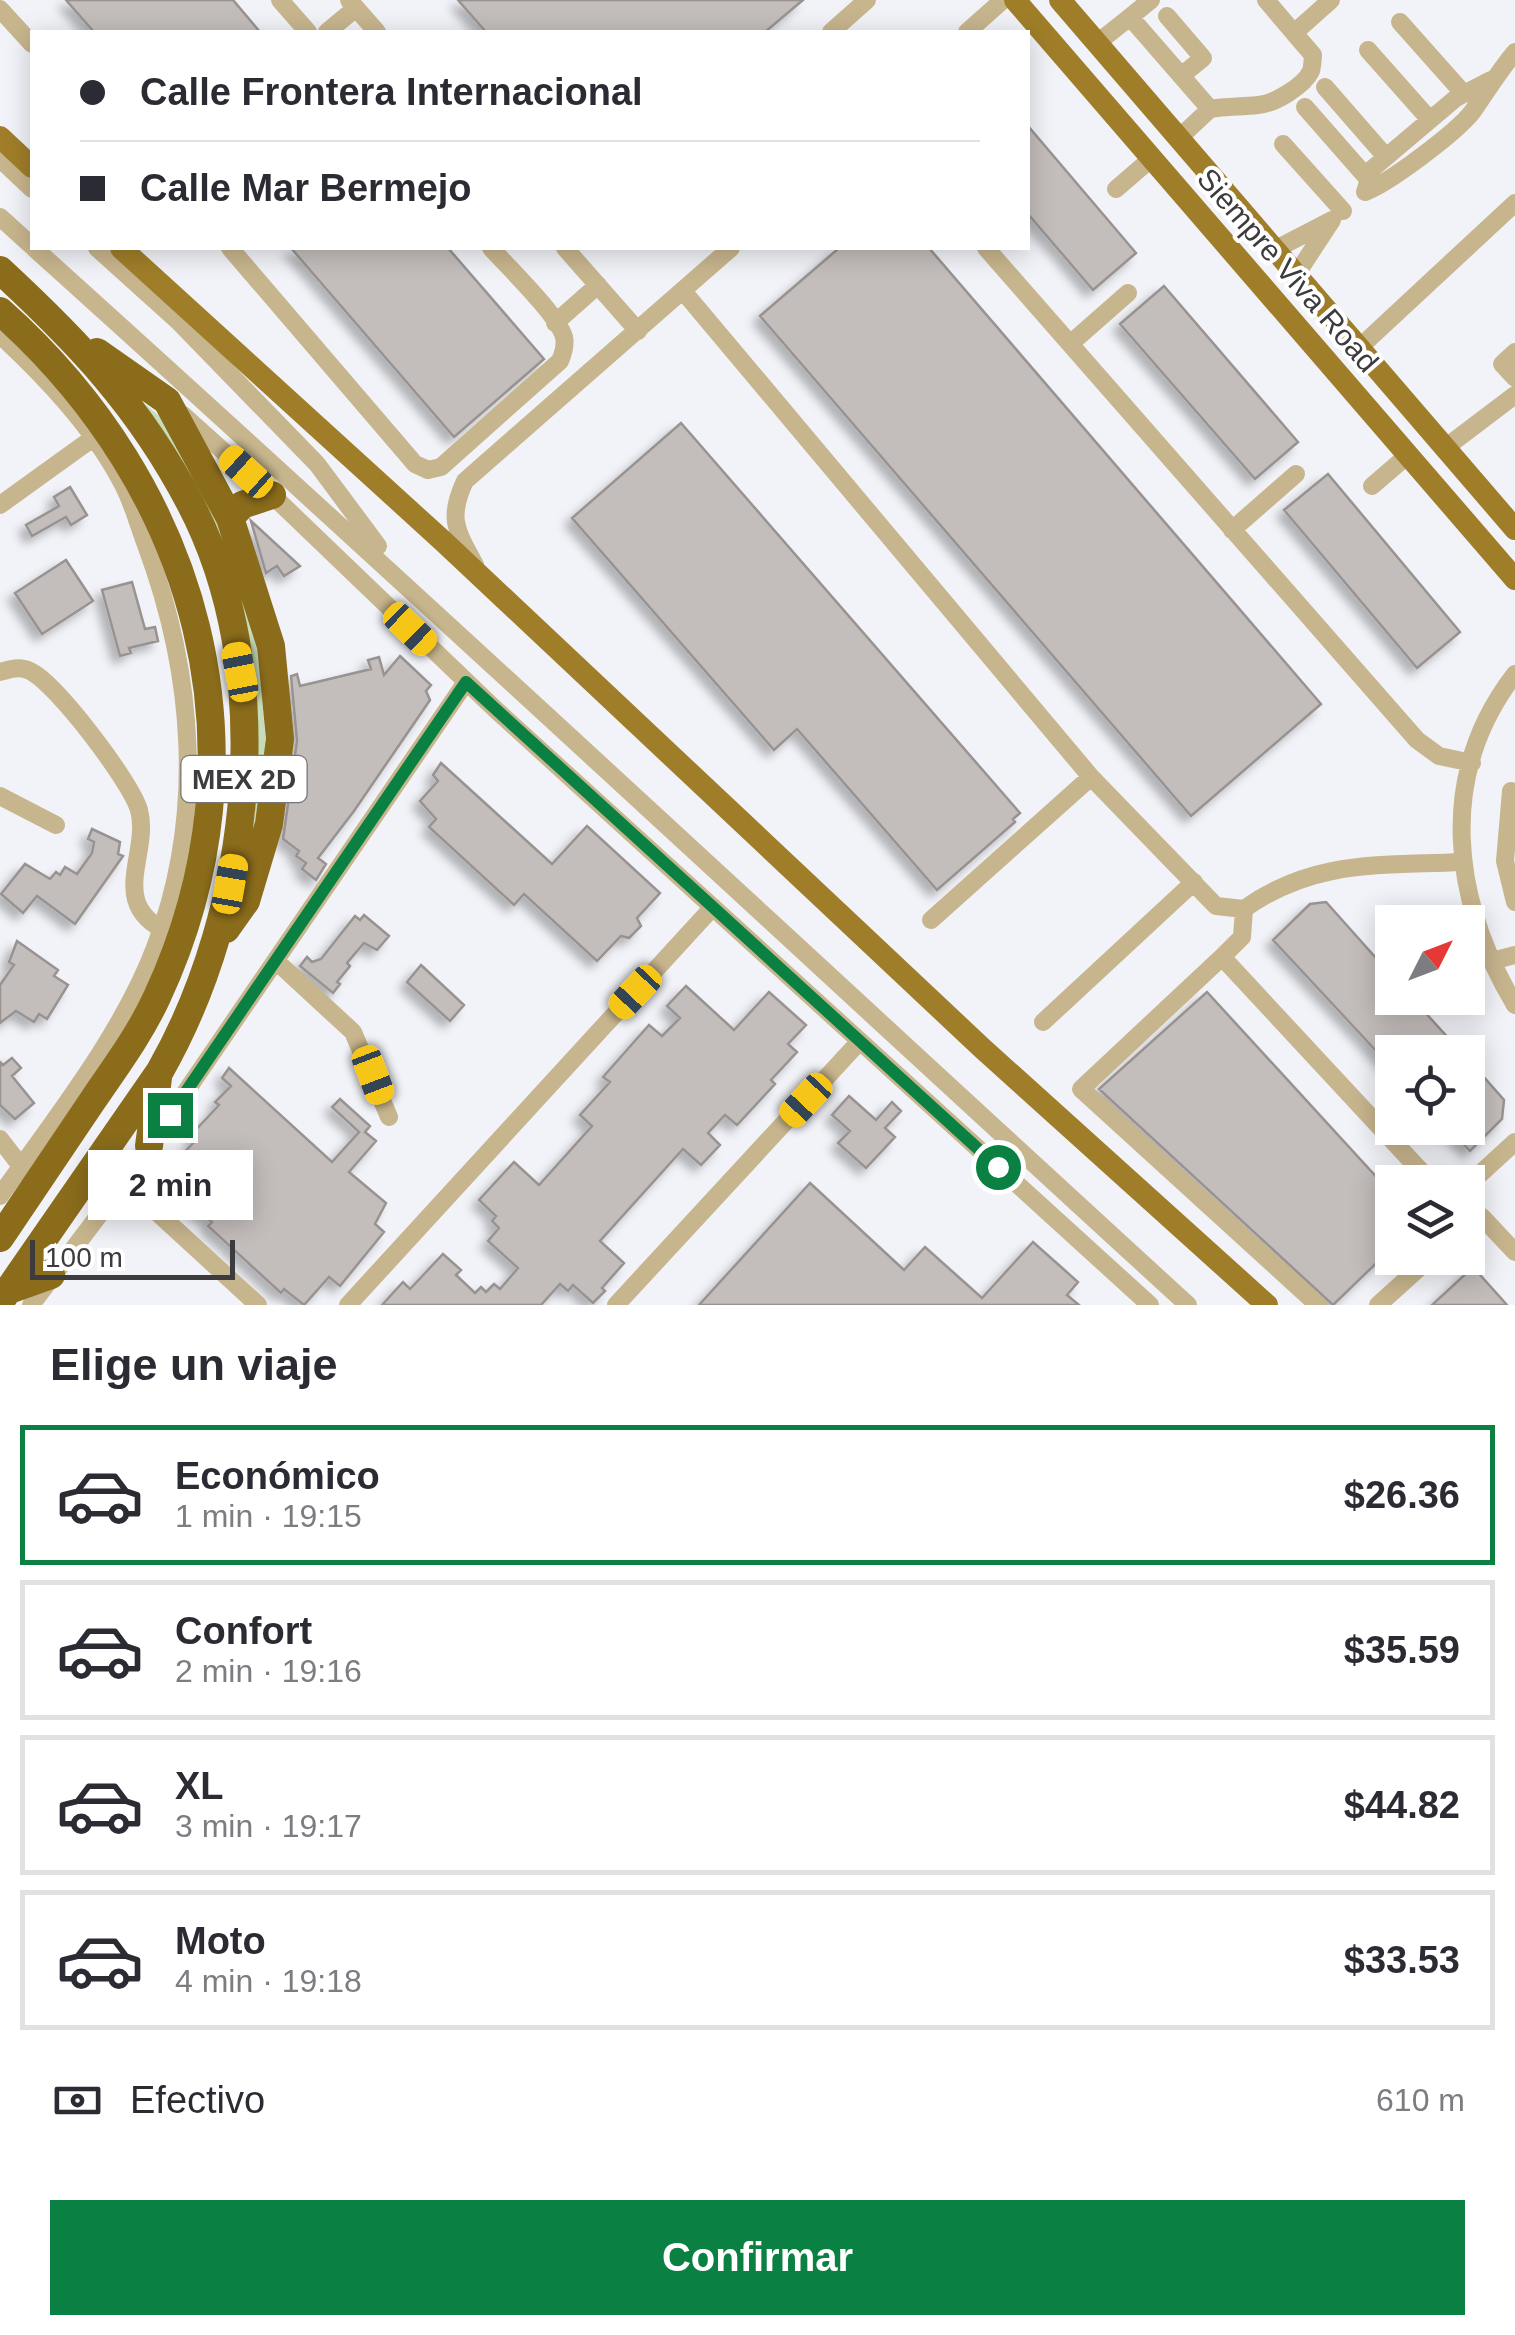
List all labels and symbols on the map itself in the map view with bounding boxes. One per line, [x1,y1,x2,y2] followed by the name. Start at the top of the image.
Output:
[1191,162,1385,378] street label: Siempre Viva Road
[214,441,278,503] car
[378,597,442,661] car
[220,640,260,704] car
[182,756,306,802] road number: MEX 2D
[210,852,250,916] car
[1375,905,1485,1015] north arrow
[604,960,666,1024] car
[348,1042,398,1108] car
[775,1068,837,1132] car
[148,1093,193,1138] route end
[976,1145,1021,1190] route start
[88,1150,252,1220] callout: 2 min
[30,1235,235,1280] scale bar

